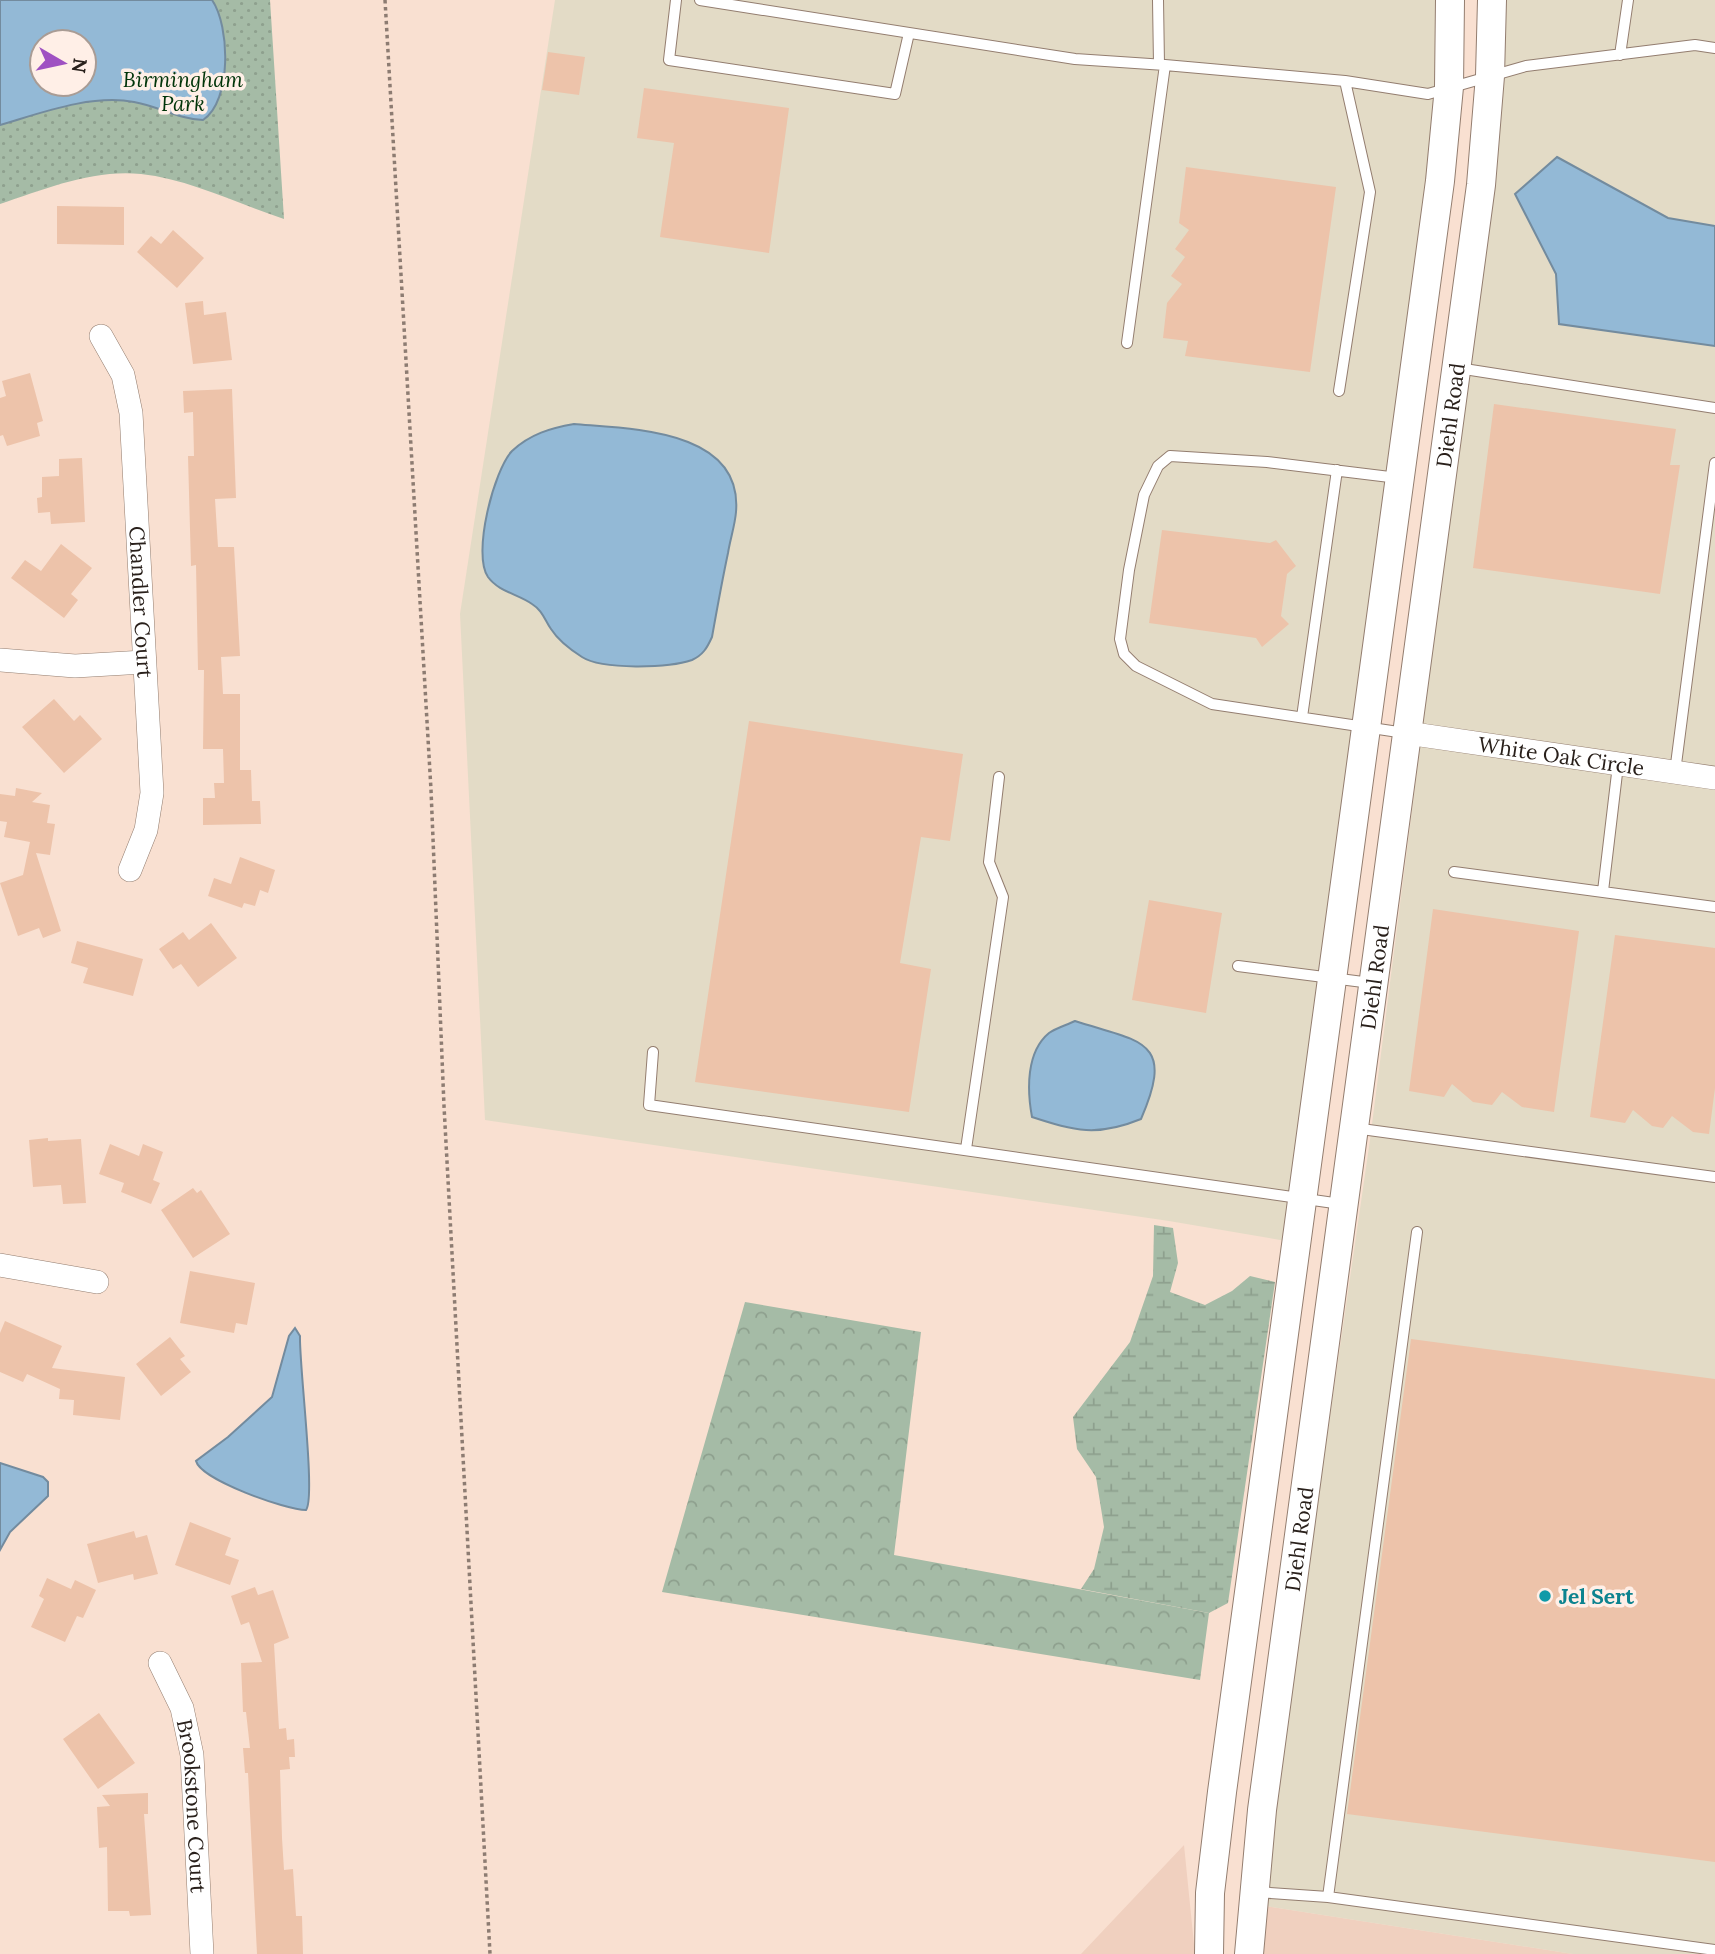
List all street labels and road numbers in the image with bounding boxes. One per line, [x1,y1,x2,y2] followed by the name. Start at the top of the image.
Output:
[1430,361,1470,469] street label: Diehl Road
[124,525,159,680] street label: Chandler Court
[1477,730,1646,781] street label: White Oak Circle
[1354,923,1395,1031] street label: Diehl Road
[1278,1485,1319,1593] street label: Diehl Road
[171,1717,212,1894] street label: Brookstone Court

